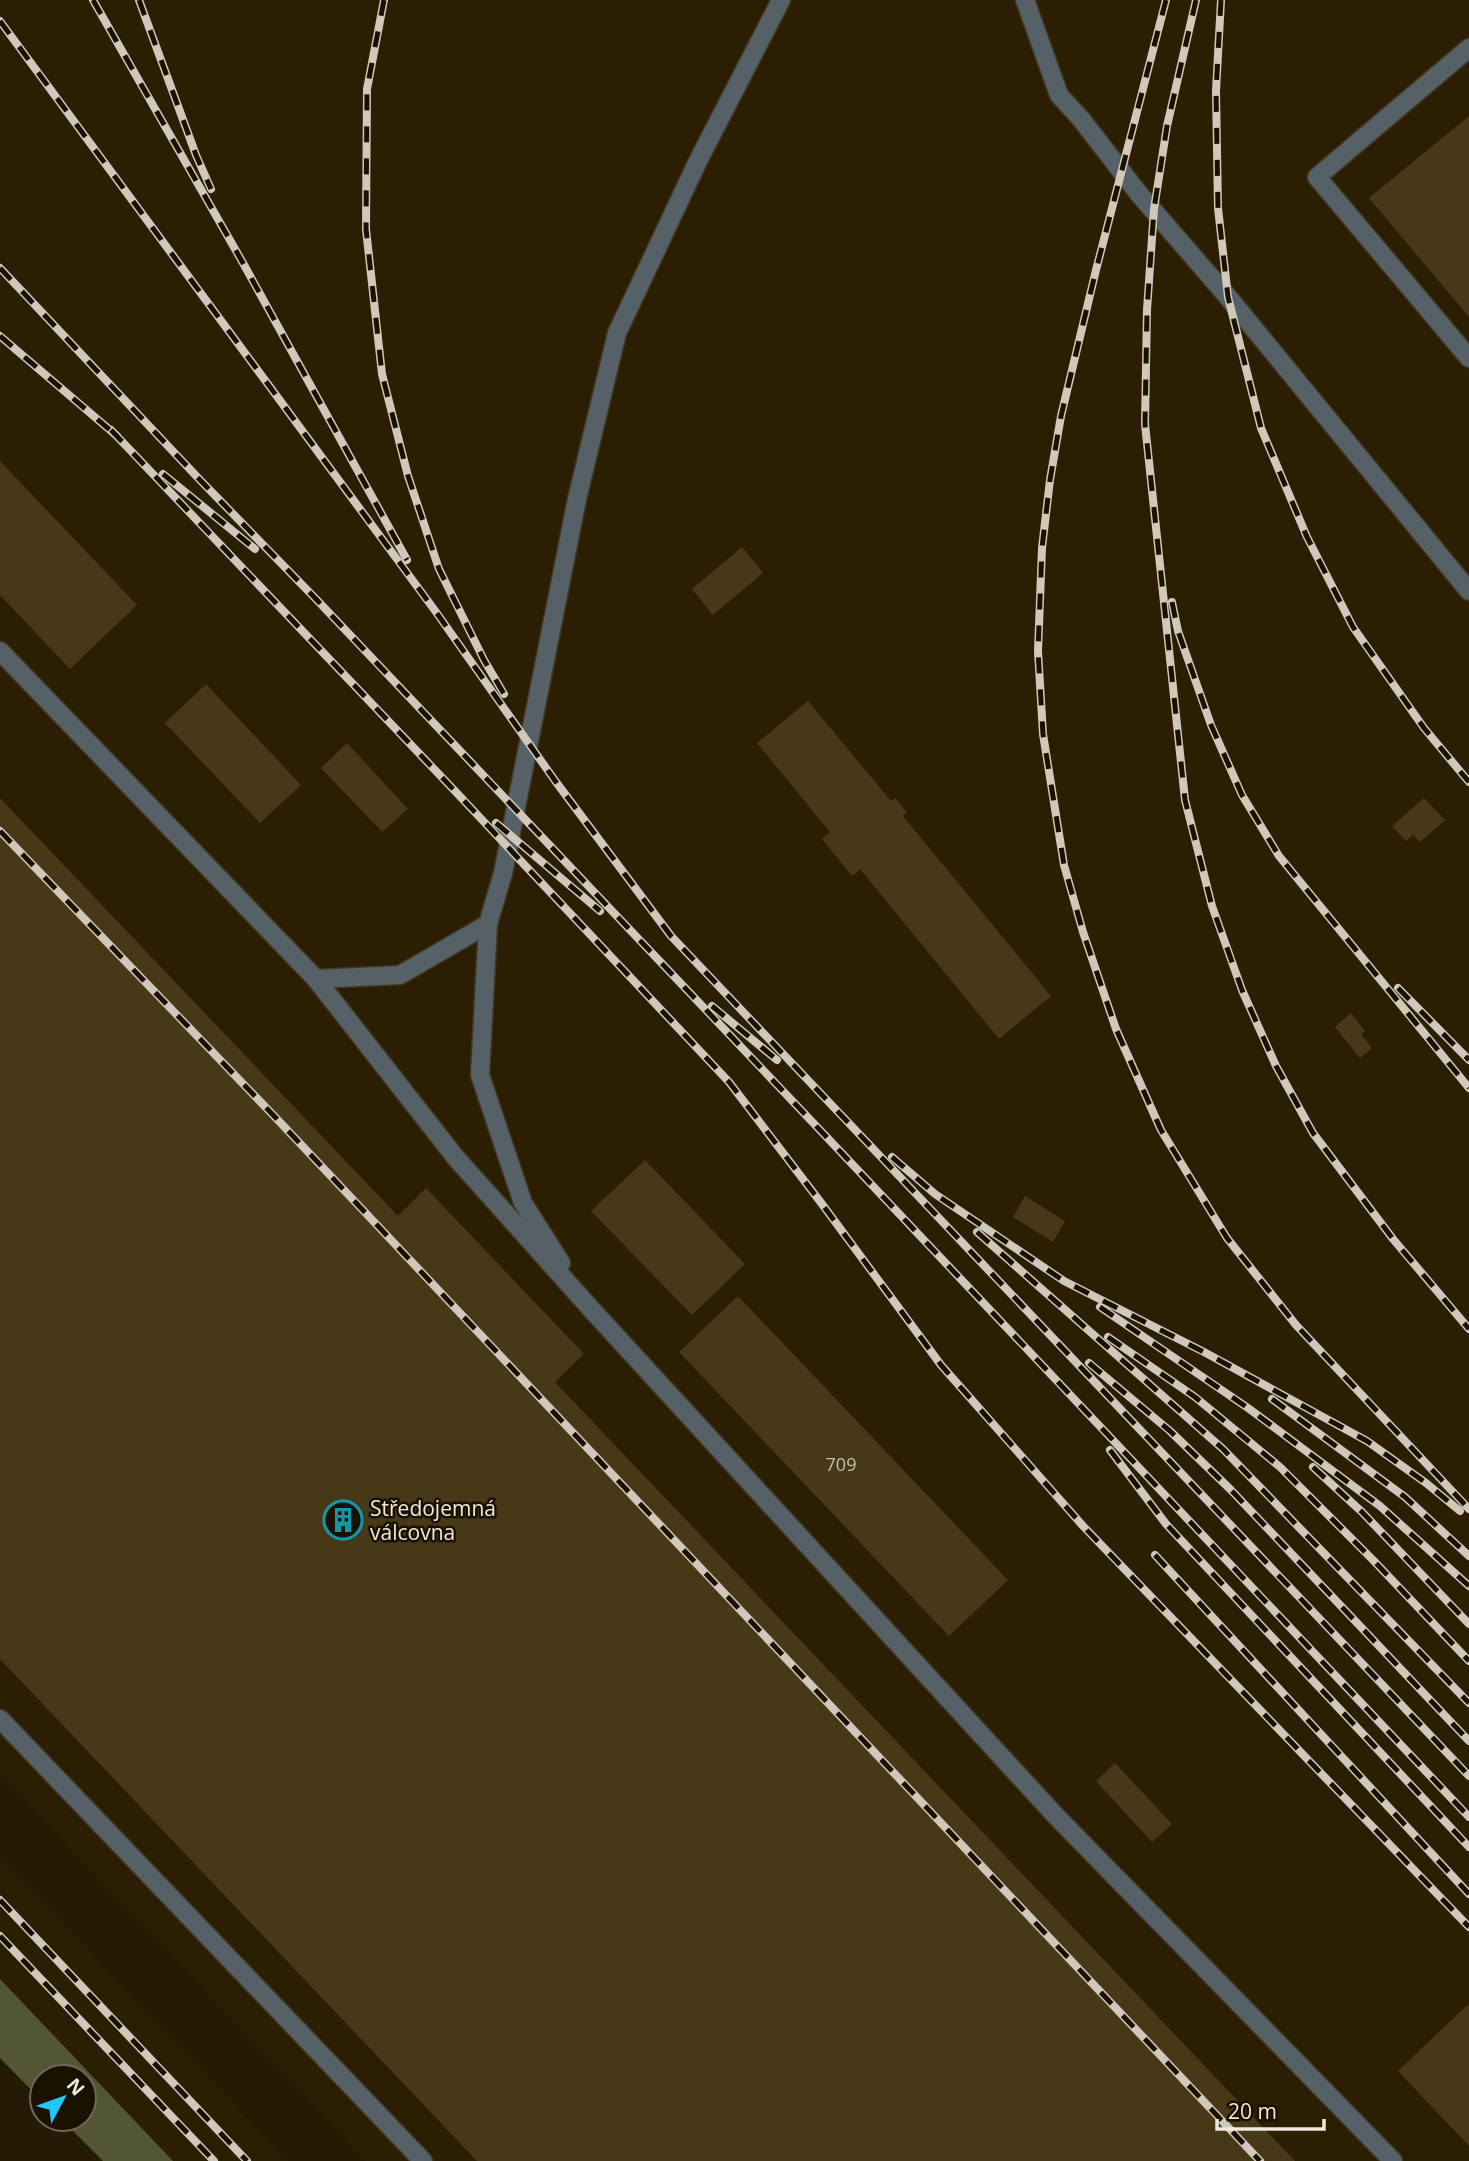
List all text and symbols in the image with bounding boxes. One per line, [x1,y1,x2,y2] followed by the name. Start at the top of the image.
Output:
[826,1452,856,1476] house number: 709
[370,1494,496,1546] place label: Středojemná válcovna
[322,1499,364,1541] building icon: Středojemná válcovna
[28,2063,98,2133] north arrow
[61,2072,91,2101] text: N
[1217,2088,1324,2132] scale bar
[1228,2097,1277,2125] text: 20 m

